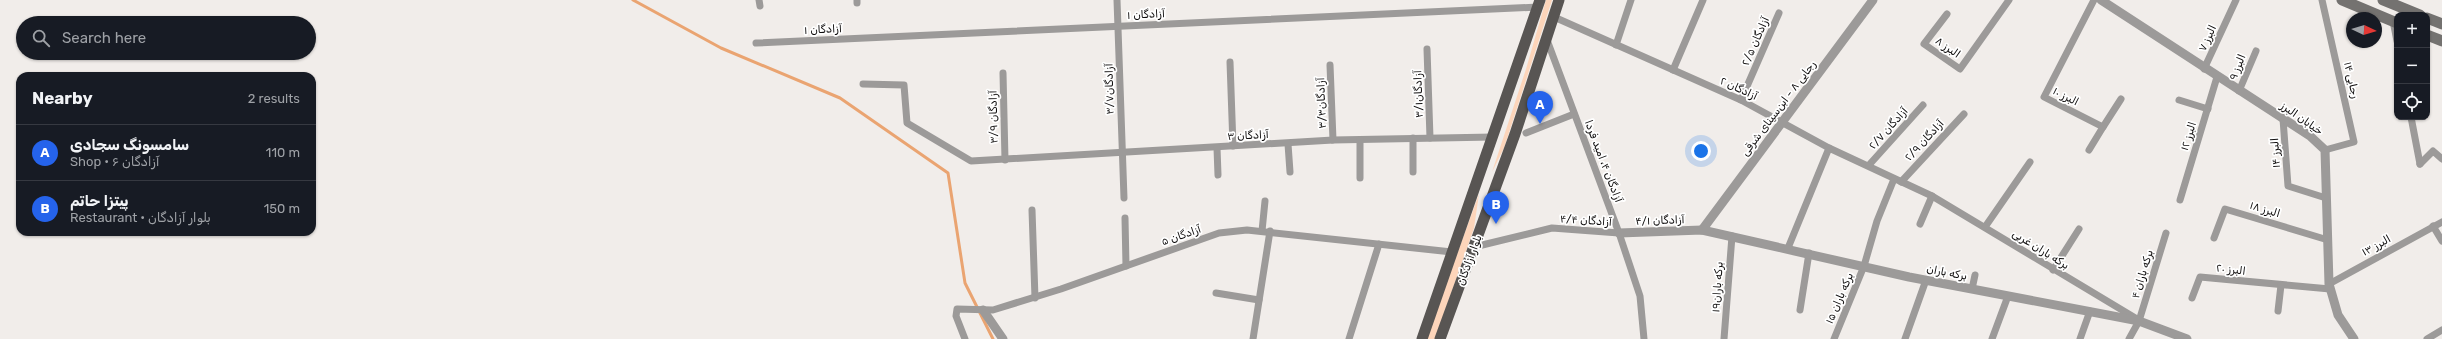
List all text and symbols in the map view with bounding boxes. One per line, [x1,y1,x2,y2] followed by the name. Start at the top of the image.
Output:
[1127,7,1166,22] street label: آزادگان ۱
[2346,12,2382,48] north arrow
[2394,12,2430,120] map controls
[2394,12,2430,48] button: +
[1739,14,1772,68] street label: آزادگان ۲/۵
[16,16,316,60] search box
[804,22,843,37] street label: آزادگان ۱
[2196,23,2219,53] street label: البرز ۷
[30,27,52,49] icon: search
[62,29,146,47] text: Search here
[1933,34,1963,61] street label: البرز ۸
[2394,48,2430,84] button: −
[2226,52,2249,82] street label: البرز ۹
[1738,58,1819,159] street label: رجایی ۸ - ابن‌سینای شرقی
[2341,61,2362,100] street label: رجایی ۱۴
[1103,62,1116,115] street label: آزادگان۳/۷
[1411,69,1426,118] street label: آزادگان۳/۱
[1718,74,1760,103] street label: آزادگان ۲
[1314,76,1329,129] street label: آزادگان۳/۳
[2051,84,2081,108] street label: البرز ۱۰
[2394,84,2430,120] button: locate
[32,88,93,108] text: Nearby
[987,89,1000,144] street label: آزادگان ۳/۹
[248,91,300,106] text: 2 results
[1527,91,1553,124] pin: A
[2277,99,2326,138] street label: خیابان البرز
[1866,104,1911,152] street label: آزادگان ۲/۷
[1902,116,1947,164] street label: آزادگان ۲/۹
[1582,118,1626,205] street label: آزادگان ۴، امید فردا
[2178,120,2199,152] street label: البرز ۱۲
[1227,128,1270,143] street label: آزادگان ۳
[70,136,189,154] text: سامسونگ سجادی
[2268,137,2283,169] street label: البرز ۱۴
[1691,141,1711,161] your location
[40,145,50,160] text: A
[266,145,300,160] text: 110 m
[70,154,160,169] text: Shop · آزادگان ۶
[1483,191,1509,224] pin: B
[70,192,129,210] text: پیتزا حاتم
[2248,199,2282,220] street label: البرز ۱۸
[40,201,50,216] text: B
[264,201,300,216] text: 150 m
[70,210,211,225] text: Restaurant · بلوار آزادگان
[1560,212,1613,229] street label: آزادگان ۴/۴
[1635,213,1686,228] street label: آزادگان ۴/۱
[1159,222,1204,248] street label: آزادگان ۵
[2010,227,2072,272] street label: برکه باران غربی
[2359,232,2393,259] street label: البرز ۱۳
[1454,233,1486,288] street label: بلوار آزادگان
[2129,248,2156,300] street label: برکه باران ۴
[1709,261,1726,313] street label: برکه باران۱۹
[2215,261,2246,278] street label: البرز ۲۰
[1925,262,1968,283] street label: برکه باران
[1823,271,1856,326] street label: برکه باران ۱۵

